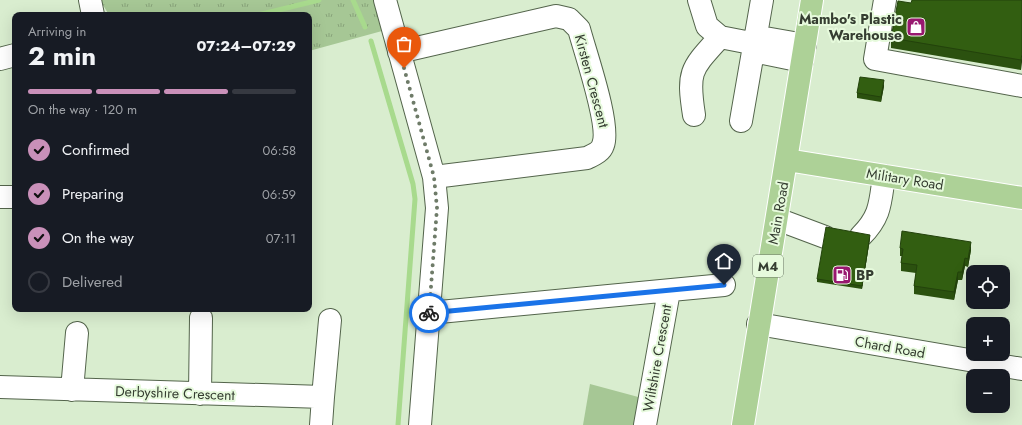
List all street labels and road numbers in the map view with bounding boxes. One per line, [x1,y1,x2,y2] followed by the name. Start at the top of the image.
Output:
[570,32,614,130] street label: Kirsten Crescent
[865,163,945,195] street label: Military Road
[763,180,793,246] street label: Main Road
[753,255,783,277] road number: M4
[638,302,676,413] street label: Wiltshire Crescent
[853,331,927,363] street label: Chard Road
[115,381,236,405] street label: Derbyshire Crescent

